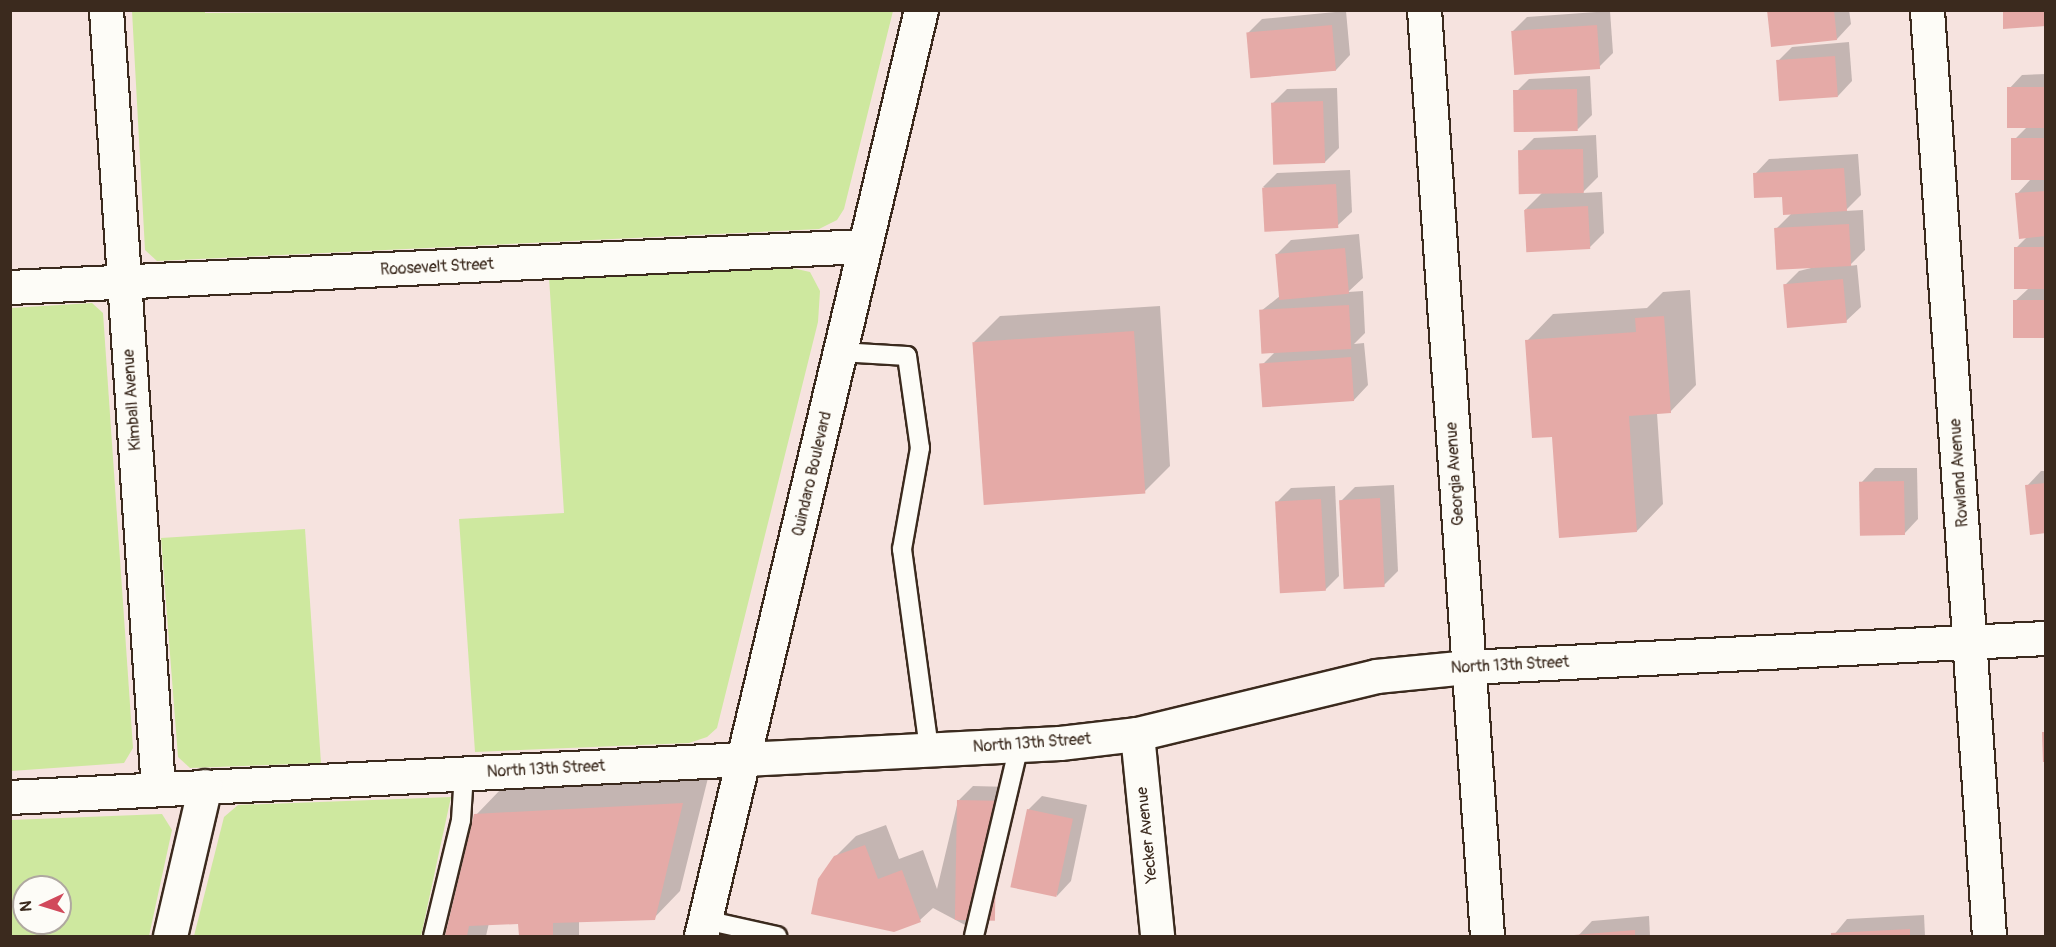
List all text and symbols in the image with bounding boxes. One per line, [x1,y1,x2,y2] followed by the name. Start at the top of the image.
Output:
[380,254,494,280] street label: Roosevelt Street
[119,349,145,451] street label: Kimball Avenue
[788,410,836,538] street label: Quindaro Boulevard
[1946,418,1972,528] street label: Rowland Avenue
[1442,422,1468,526] street label: Georgia Avenue
[1450,652,1570,678] street label: North 13th Street
[972,729,1092,757] street label: North 13th Street
[486,756,606,782] street label: North 13th Street
[1132,786,1162,884] street label: Yecker Avenue
[12,875,72,935] north arrow
[16,900,36,912] text: N

